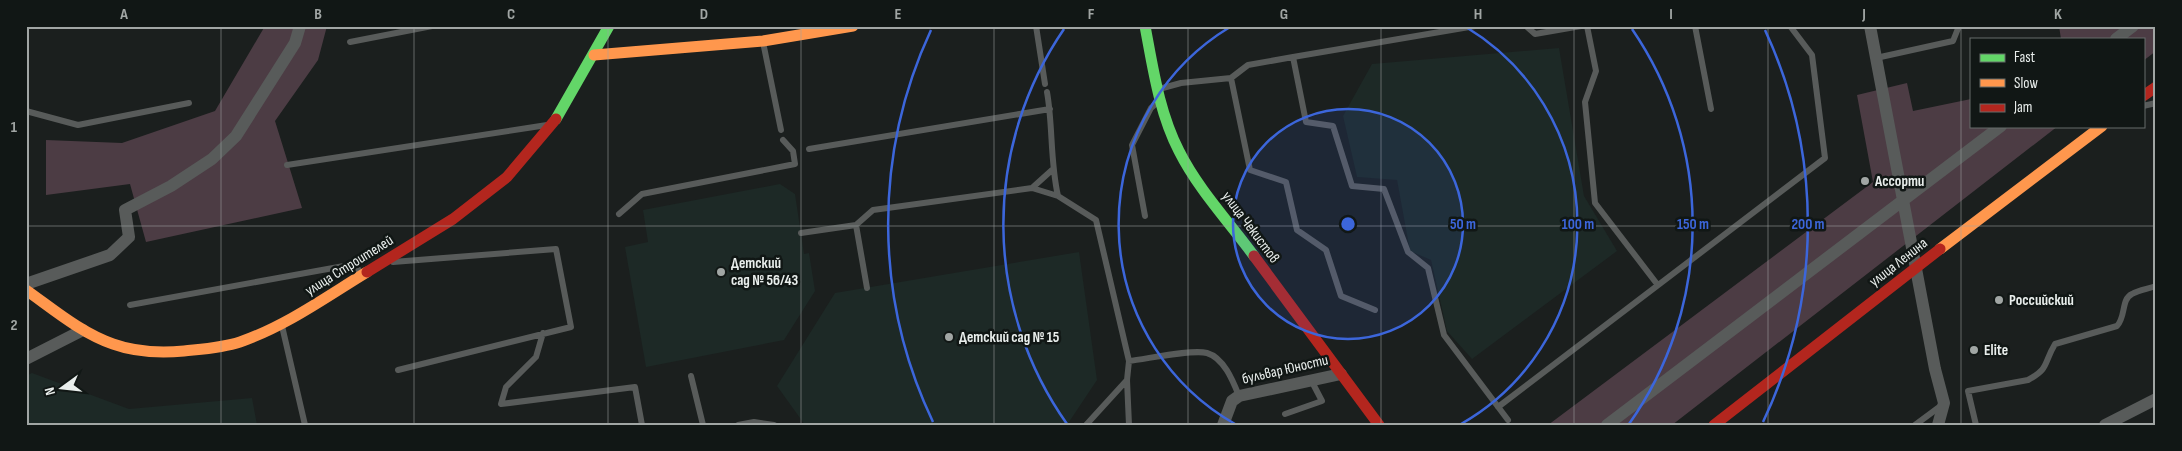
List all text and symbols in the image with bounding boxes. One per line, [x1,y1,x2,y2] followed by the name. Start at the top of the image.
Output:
[119,5,128,24] text: A
[314,5,322,24] text: B
[507,5,515,24] text: C
[700,5,708,24] text: D
[895,5,902,24] text: E
[1088,5,1095,24] text: F
[1280,5,1288,24] text: G
[1474,5,1482,24] text: H
[1669,5,1673,24] text: I
[1861,5,1866,24] text: J
[2054,5,2062,24] text: K
[1970,38,2144,128] legend
[2014,48,2036,67] text: Fast
[2014,74,2038,93] text: Slow
[2013,98,2032,117] text: Jam
[11,118,18,137] text: 1
[1874,172,1924,191] place label: Ассорти
[1859,175,1871,187] marker: Ассорти
[1217,188,1284,267] street label: улица Чекистов
[1339,215,1357,233] centre of rings
[1450,215,1476,234] text: 50 m
[1562,215,1594,234] text: 100 m
[1677,215,1709,234] text: 150 m
[1791,215,1825,234] text: 200 m
[302,231,397,300] street label: улица Строителей
[1865,234,1931,291] street label: улица Ленина
[731,254,798,290] place label: Детский сад № 56/43
[715,266,727,278] marker: Детский сад № 56/43
[2009,291,2074,310] place label: Российский
[1993,294,2005,306] marker: Российский
[10,316,18,335] text: 2
[959,328,1060,347] place label: Детский сад № 15
[943,331,955,343] marker: Детский сад № 15
[1984,341,2008,360] place label: Elite
[1968,344,1980,356] marker: Elite
[1240,350,1330,389] street label: бульвар Юности
[38,364,88,414] north arrow
[41,385,59,397] text: N

